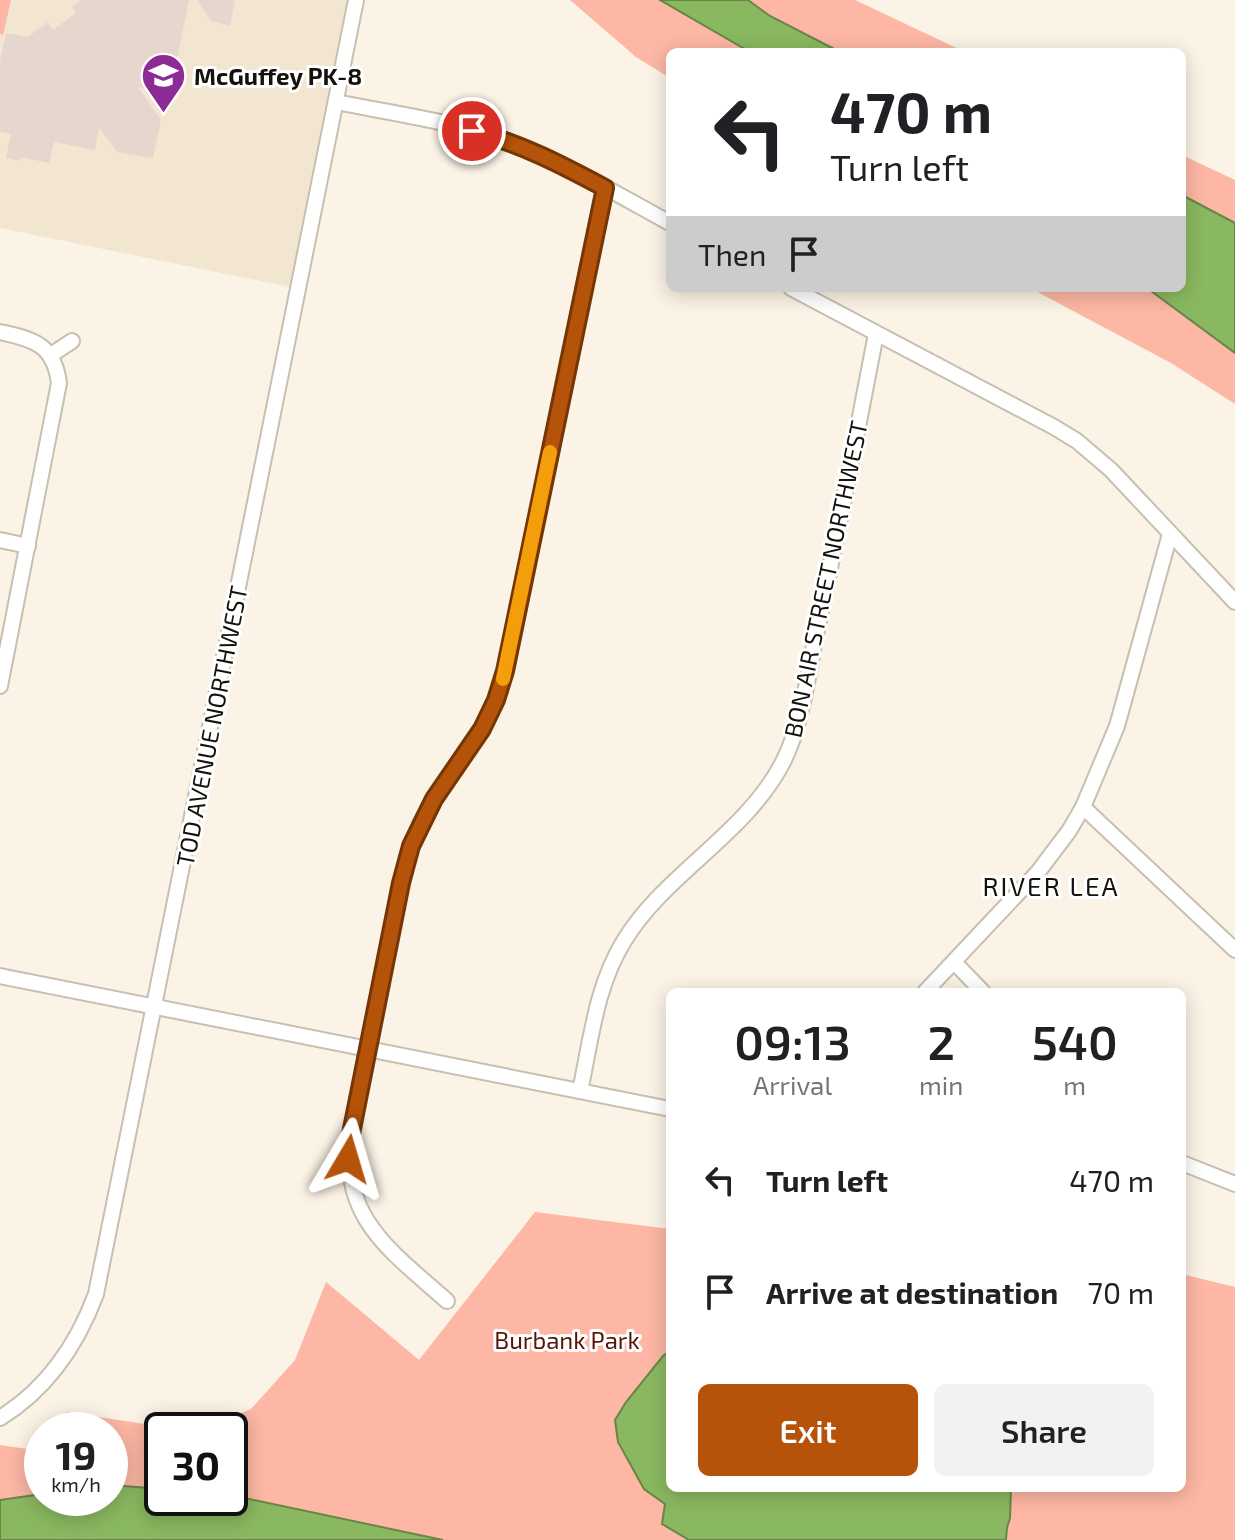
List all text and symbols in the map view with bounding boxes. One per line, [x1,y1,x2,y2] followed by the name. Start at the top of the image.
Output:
[139,51,187,114] school or university icon: McGuffey PK-8
[194,61,362,90] place label: McGuffey PK-8
[830,77,992,144] text: 470 m
[698,80,802,184] icon: left
[438,97,506,165] pin
[450,109,494,153] icon: arrive
[830,145,969,188] text: Turn left
[782,232,826,276] icon: arrive
[698,236,766,272] text: Then
[777,418,873,740] street label: BON AIR STREET NORTHWEST
[170,583,252,869] street label: TOD AVENUE NORTHWEST
[982,870,1120,901] district label: RIVER LEA
[734,1012,851,1070] text: 09:13
[928,1012,955,1070] text: 2
[1032,1012,1118,1070] text: 540
[753,1069,832,1100] text: Arrival
[919,1069,963,1100] text: min
[1063,1069,1086,1100] text: m
[306,1117,390,1201] position arrow
[698,1158,742,1202] icon: left
[766,1162,888,1198] text: Turn left
[1069,1162,1154,1198] text: 470 m
[698,1270,742,1314] icon: arrive
[766,1274,1058,1310] text: Arrive at destination
[1088,1274,1154,1310] text: 70 m
[494,1325,640,1354] park label: Burbank Park
[698,1384,918,1476] button: Exit
[934,1384,1154,1476] button: Share
[144,1412,248,1516] speed limit sign: 30
[56,1430,96,1478] text: 19
[51,1472,101,1496] text: km/h

